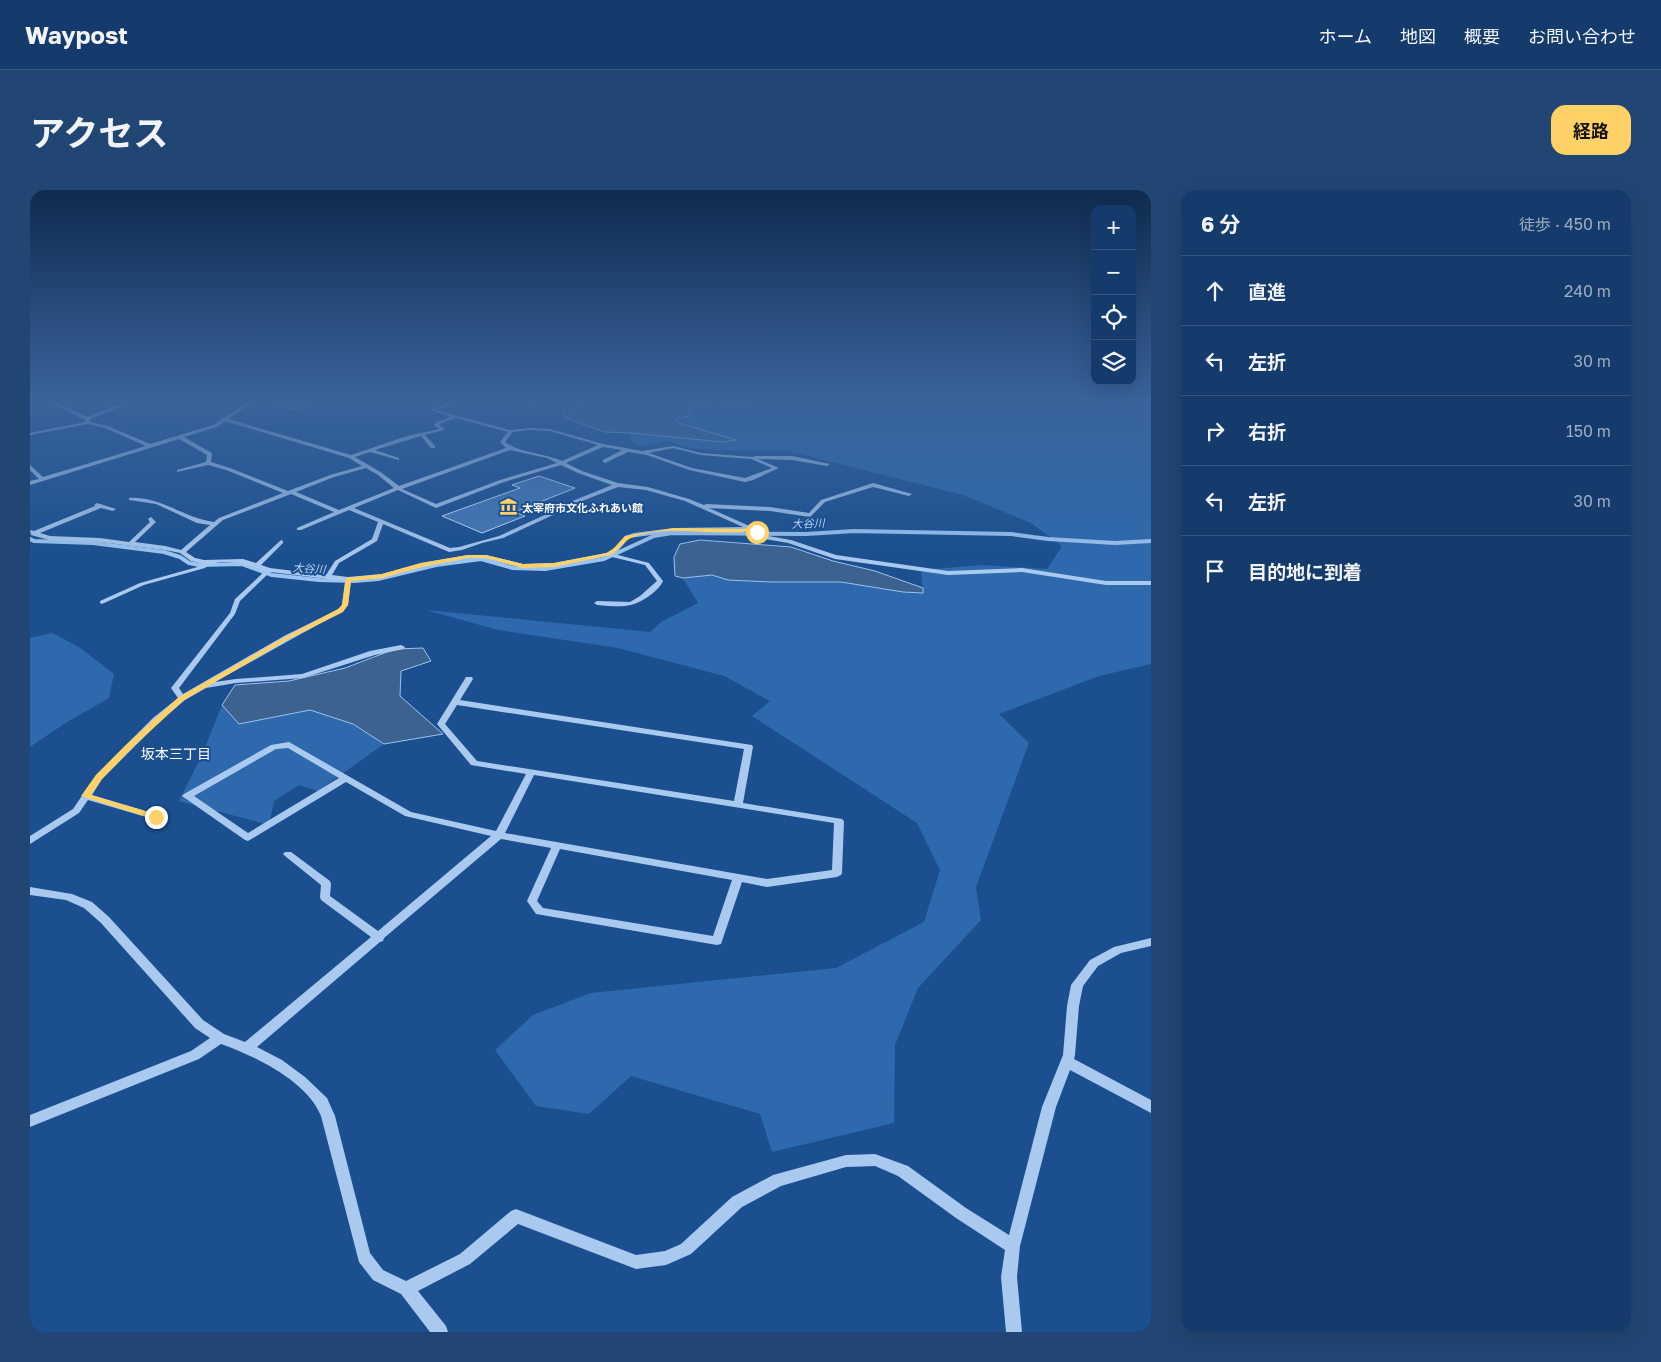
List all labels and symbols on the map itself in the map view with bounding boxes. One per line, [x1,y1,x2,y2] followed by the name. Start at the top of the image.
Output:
[498,497,518,517] museum icon: 太宰府市文化ふれあい館
[522,501,643,514] place label: 太宰府市文化ふれあい館
[791,516,826,530] water label: 大谷川
[746,521,769,544] route start
[292,560,327,576] water label: 大谷川
[141,745,211,762] district label: 坂本三丁目
[145,806,168,829] route end

